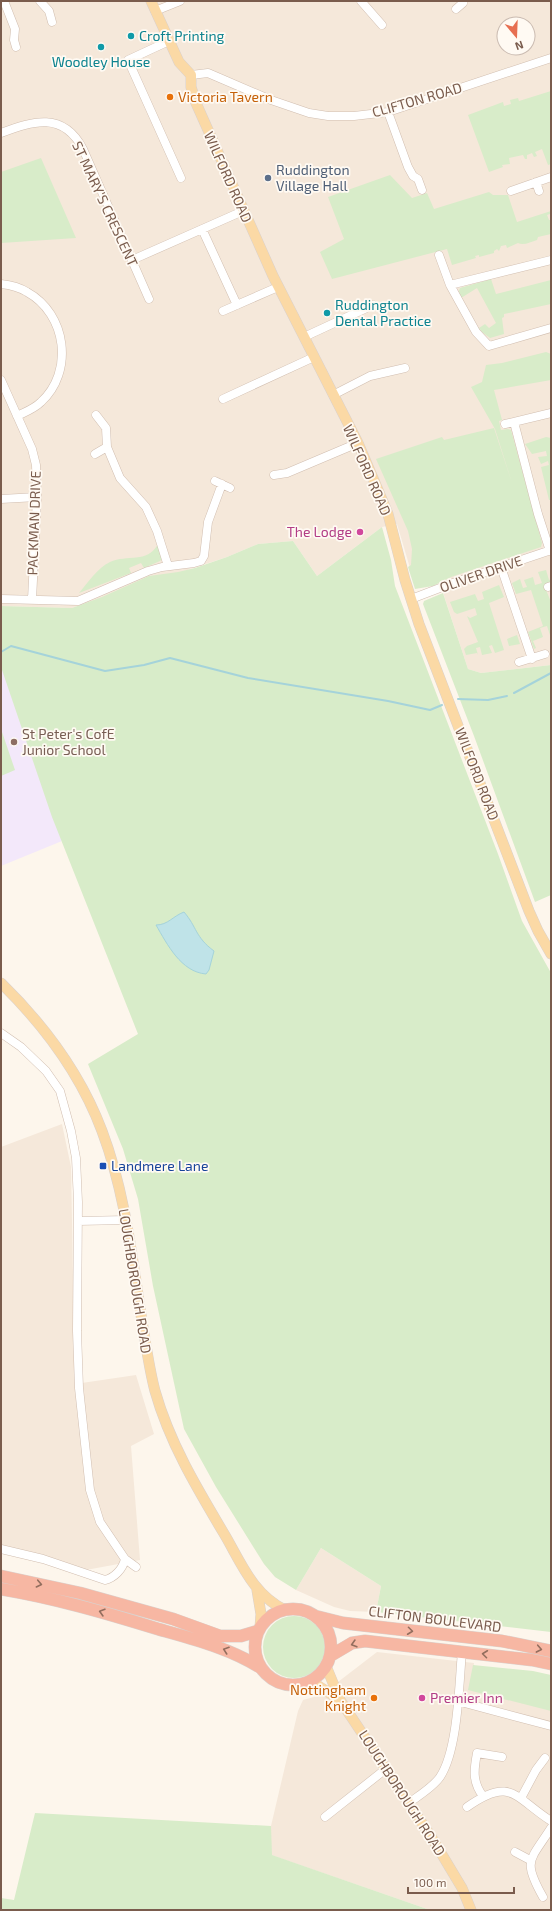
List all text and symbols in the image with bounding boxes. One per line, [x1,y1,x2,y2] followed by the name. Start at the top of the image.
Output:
[496,16,536,56] north arrow
[139,27,225,44] place label: Croft Printing
[126,31,136,41] marker: Croft Printing
[513,38,525,53] text: N
[96,42,106,52] marker: Woodley House
[52,53,150,70] place label: Woodley House
[370,79,464,120] street label: CLIFTON ROAD
[178,88,273,105] place label: Victoria Tavern
[165,92,175,102] marker: Victoria Tavern
[201,129,256,225] street label: WILFORD ROAD
[69,138,142,269] street label: ST MARY'S CRESCENT
[276,161,350,194] place label: Ruddington Village Hall
[263,173,273,183] marker: Ruddington Village Hall
[335,296,431,329] place label: Ruddington Dental Practice
[322,308,332,318] marker: Ruddington Dental Practice
[340,422,395,518] street label: WILFORD ROAD
[23,470,44,576] street label: PACKMAN DRIVE
[287,523,352,540] place label: The Lodge
[355,527,365,537] marker: The Lodge
[437,551,525,596] street label: OLIVER DRIVE
[22,725,115,758] place label: St Peter's CofE Junior School
[452,725,503,823] street label: WILFORD ROAD
[9,737,19,747] marker: St Peter's CofE Junior School
[111,1157,208,1174] place label: Landmere Lane
[98,1161,108,1171] marker: Landmere Lane
[116,1207,155,1355] street label: LOUGHBOROUGH ROAD
[36,1579,42,1587] one-way arrow
[368,1602,502,1635] street label: CLIFTON BOULEVARD
[99,1608,106,1617] one-way arrow
[407,1626,413,1635] one-way arrow
[351,1639,358,1648] one-way arrow
[536,1644,542,1652] one-way arrow
[223,1646,230,1655] one-way arrow
[482,1650,488,1659] one-way arrow
[290,1681,366,1714] place label: Nottingham Knight
[430,1689,503,1706] place label: Premier Inn
[369,1693,379,1703] marker: Nottingham Knight
[417,1693,427,1703] marker: Premier Inn
[355,1727,449,1859] street label: LOUGHBOROUGH ROAD
[408,1869,514,1895] scale bar
[414,1875,446,1889] text: 100 m

